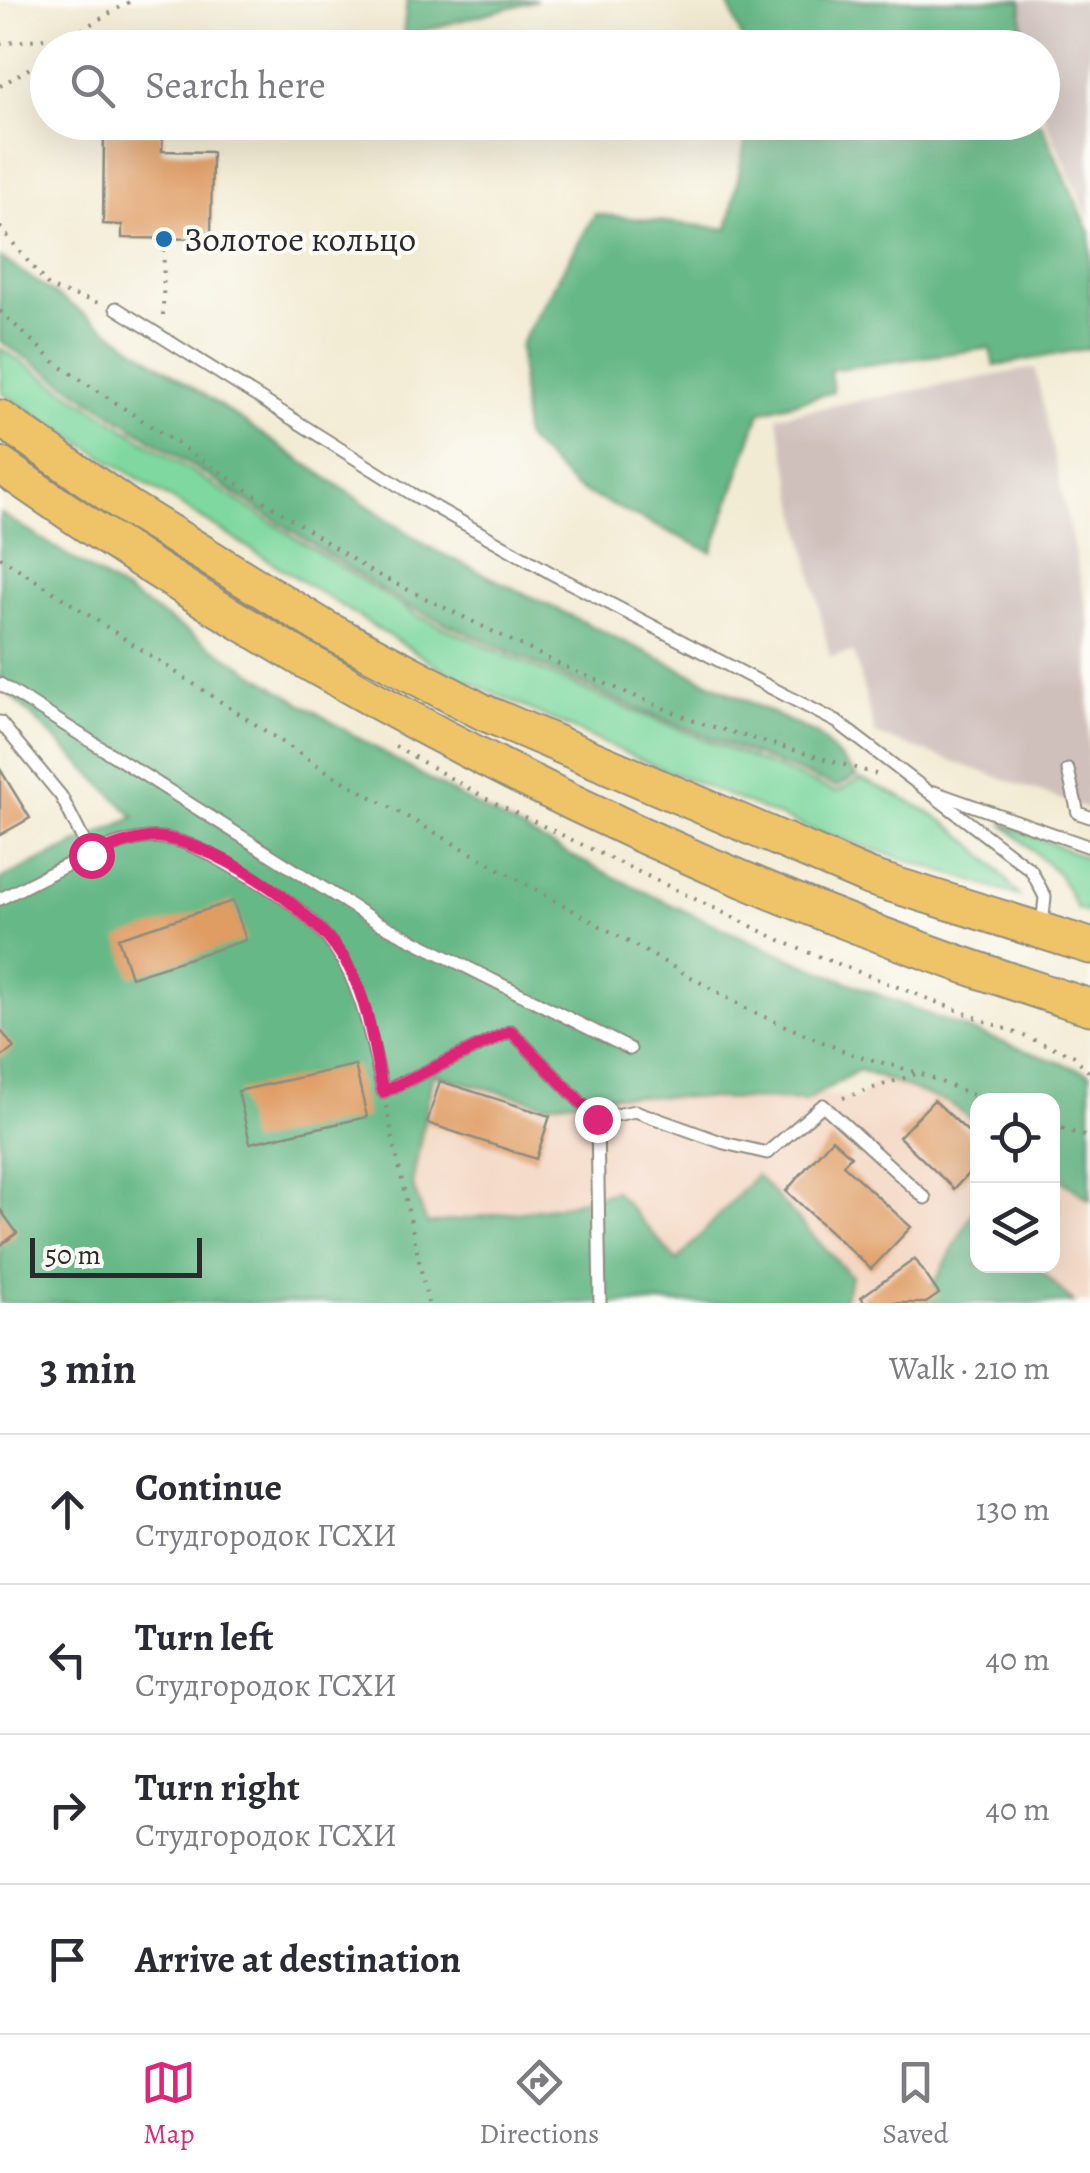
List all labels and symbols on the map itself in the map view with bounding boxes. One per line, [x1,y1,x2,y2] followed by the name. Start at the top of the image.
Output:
[184,215,416,263] place label: Золотое кольцо
[153,228,175,250] marker: Золотое кольцо
[69,833,115,879] route start
[575,1097,621,1143] route end
[30,1233,202,1278] scale bar

